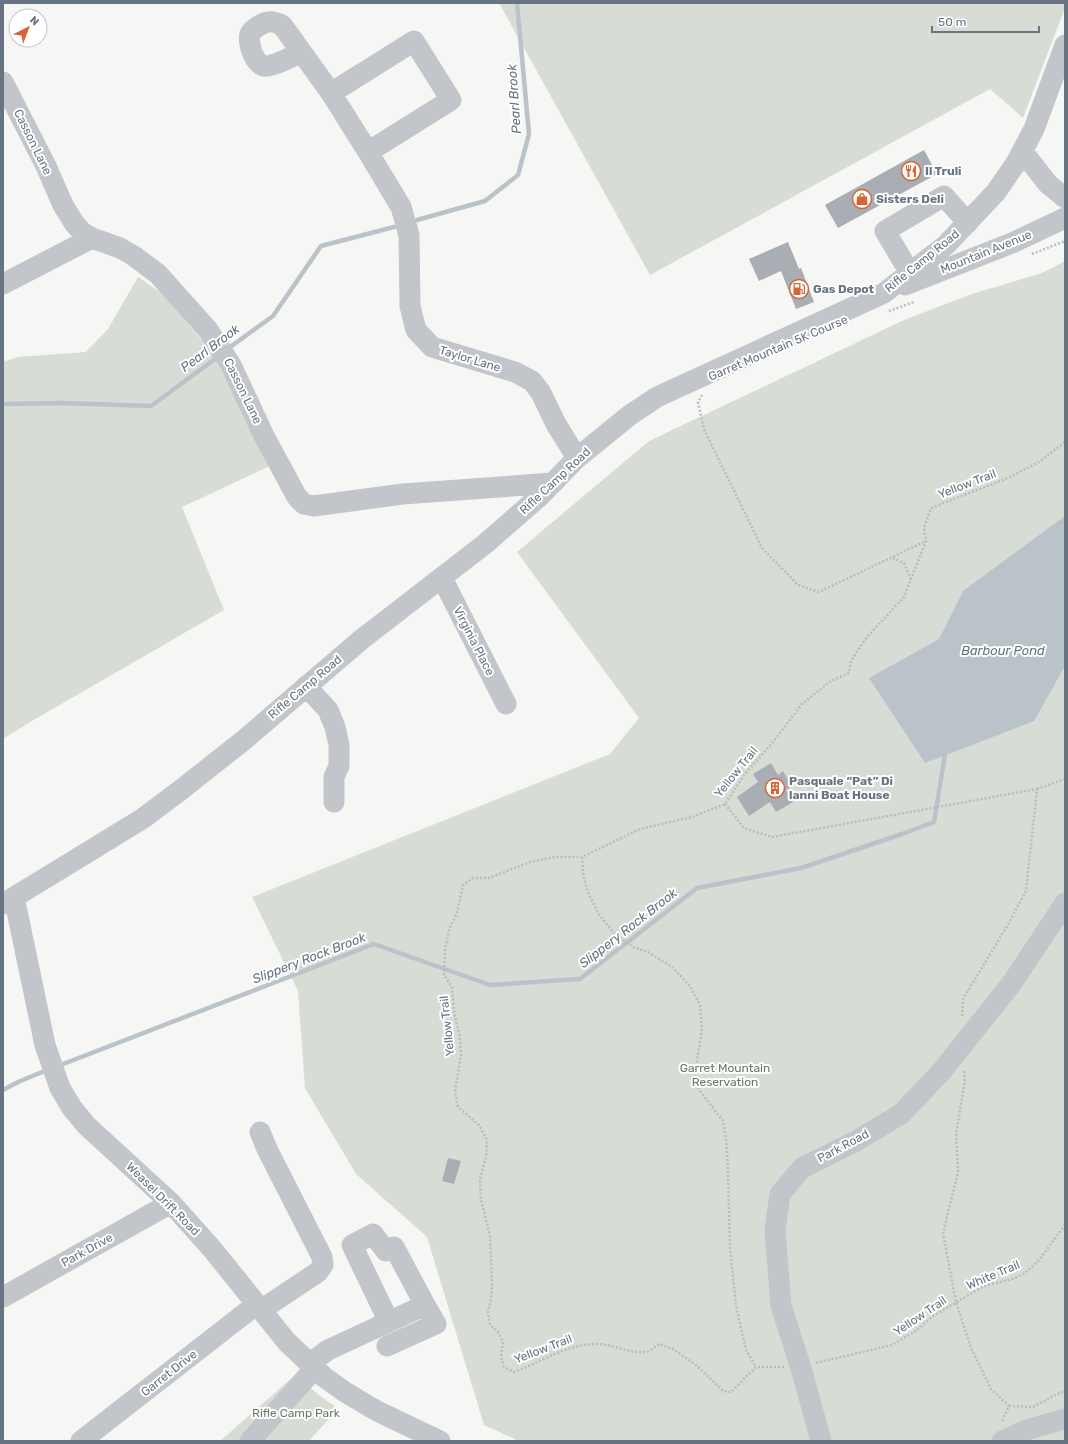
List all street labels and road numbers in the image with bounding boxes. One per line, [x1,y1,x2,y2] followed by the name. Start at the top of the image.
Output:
[11,107,55,177] street label: Casson Lane
[882,227,962,295] street label: Rifle Camp Road
[938,227,1034,277] street label: Mountain Avenue
[706,312,850,384] street label: Garret Mountain 5K Course
[438,343,503,375] street label: Taylor Lane
[221,356,265,426] street label: Casson Lane
[517,445,593,517] street label: Rifle Camp Road
[936,467,998,501] street label: Yellow Trail
[451,604,498,678] street label: Virginia Place
[265,652,345,722] street label: Rifle Camp Road
[711,744,761,800] street label: Yellow Trail
[437,995,457,1057] street label: Yellow Trail
[815,1127,871,1165] street label: Park Road
[123,1159,203,1239] street label: Weasel Drift Road
[59,1230,115,1270] street label: Park Drive
[964,1257,1022,1293] street label: White Trail
[891,1293,949,1339] street label: Yellow Trail
[512,1332,574,1366] street label: Yellow Trail
[138,1347,200,1399] street label: Garret Drive

